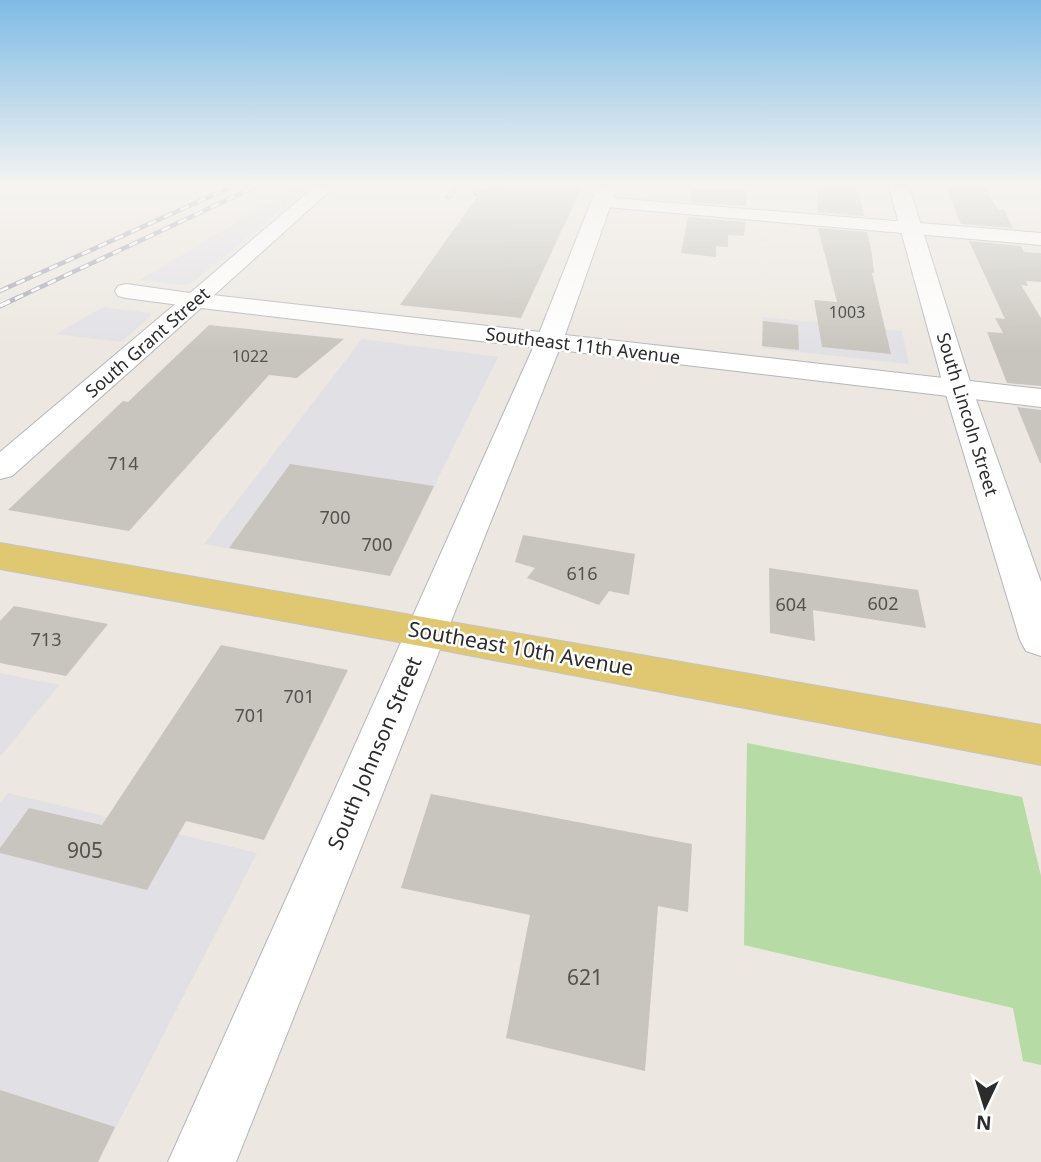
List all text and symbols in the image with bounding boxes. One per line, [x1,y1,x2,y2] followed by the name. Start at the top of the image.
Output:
[80,281,215,403] street label: South Grant Street
[829,301,865,323] house number: 1003
[484,321,682,369] street label: Southeast 11th Avenue
[932,329,1004,499] street label: South Lincoln Street
[232,345,268,367] house number: 1022
[108,451,138,475] house number: 714
[320,505,350,529] house number: 700
[362,532,392,556] house number: 700
[567,561,597,585] house number: 616
[868,591,898,615] house number: 602
[776,592,806,616] house number: 604
[406,614,636,682] street label: Southeast 10th Avenue
[31,627,61,651] house number: 713
[321,652,428,854] street label: South Johnson Street
[284,684,314,708] house number: 701
[235,703,265,727] house number: 701
[67,836,103,864] house number: 905
[567,963,603,991] house number: 621
[950,1071,1020,1141] north arrow
[975,1109,992,1136] text: N

